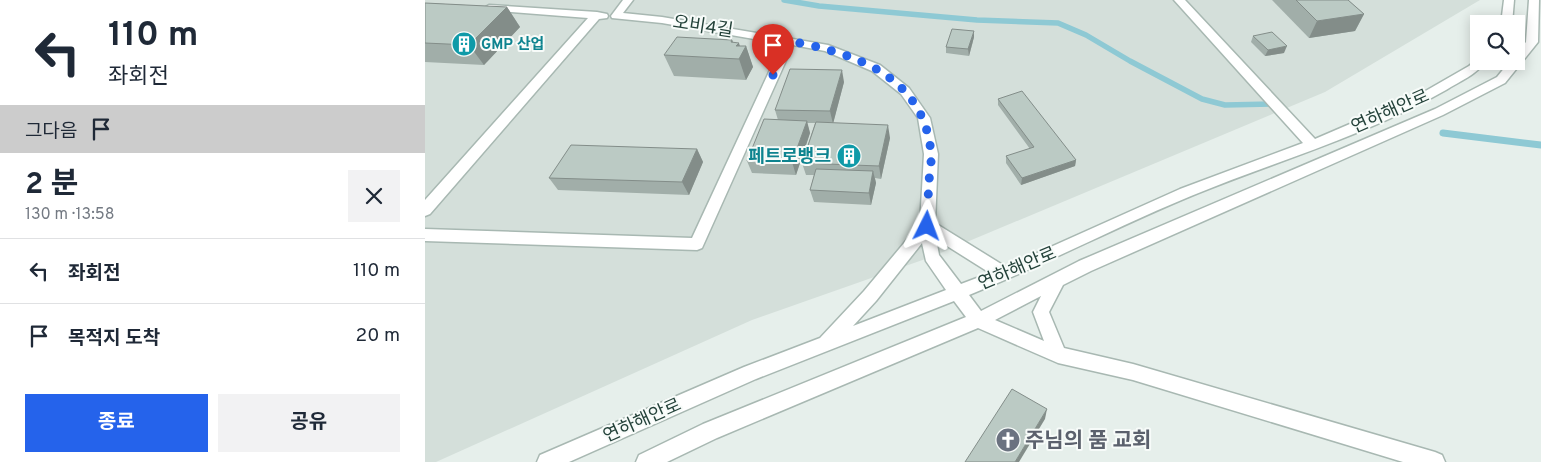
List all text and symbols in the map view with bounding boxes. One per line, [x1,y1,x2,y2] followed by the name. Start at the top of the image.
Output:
[671,11,735,44] street label: 오비4길
[108,14,198,58] text: 110 m
[1470,15,1525,70] map controls
[1470,15,1525,70] button: search
[25,20,90,85] icon: left
[752,24,794,75] pin
[451,31,477,57] building icon: GMP 산업
[759,31,787,59] icon: arrive
[481,36,544,55] place label: GMP 산업
[108,64,169,91] text: 좌회전
[1348,85,1433,140] street label: 연하해안로
[87,115,115,143] icon: arrive
[25,120,77,144] text: 그다음
[836,143,862,169] building icon: 페트로뱅크
[748,146,831,169] place label: 페트로뱅크
[25,167,78,204] text: 2 분
[348,170,400,222] button: close
[900,199,952,251] position arrow
[25,205,114,225] text: 130 m · 13:58
[975,243,1060,296] street label: 연하해안로
[25,257,53,285] icon: left
[353,259,400,283] text: 110 m
[68,262,120,286] text: 좌회전
[25,322,53,350] icon: arrive
[356,324,400,348] text: 20 m
[68,327,160,351] text: 목적지 도착
[25,394,208,452] button: 종료
[218,394,400,452] button: 공유
[600,394,685,449] street label: 연하해안로
[995,427,1021,453] church icon: 주님의 품 교회
[1025,428,1151,455] place label: 주님의 품 교회

